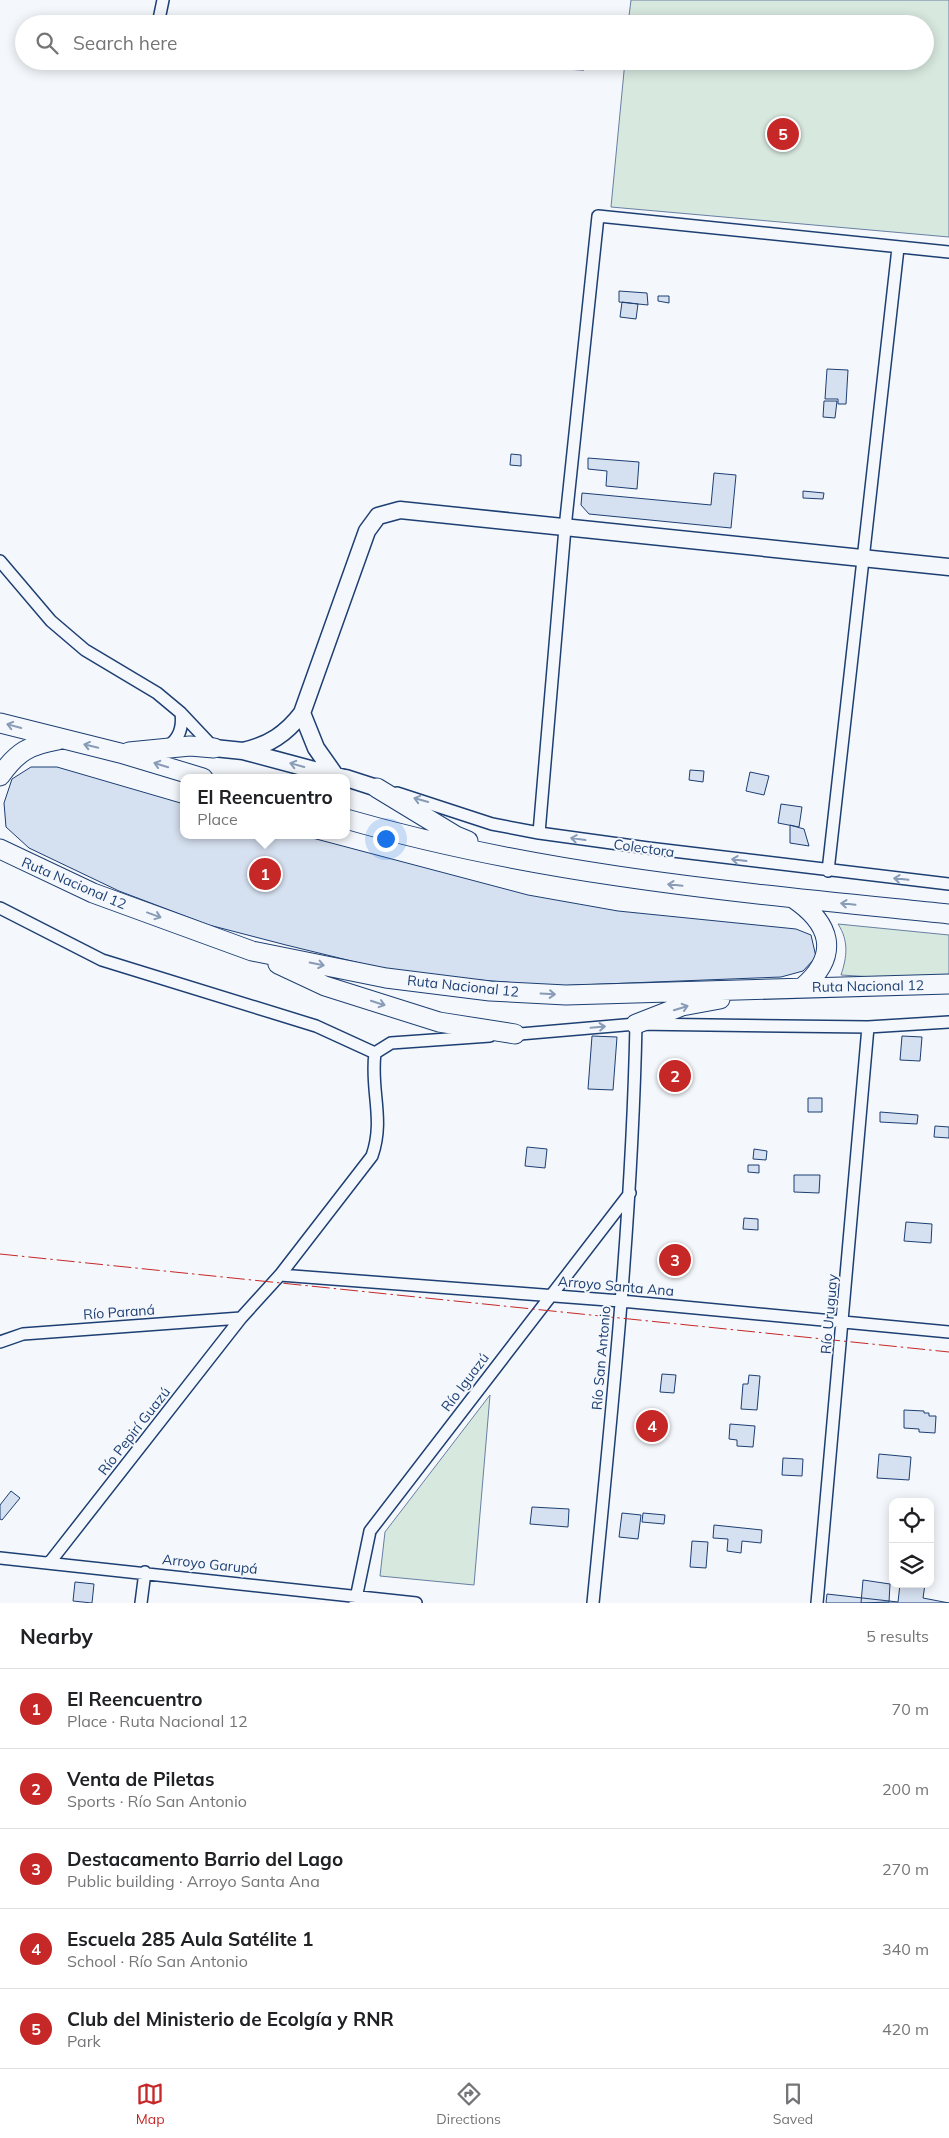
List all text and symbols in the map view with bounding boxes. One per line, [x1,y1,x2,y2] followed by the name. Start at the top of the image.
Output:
[15,15,934,70] search box
[33,29,61,57] icon: search
[73,31,177,55] text: Search here
[767,115,799,153] pin: 5
[6,721,22,731] one-way arrow
[83,741,99,750] one-way arrow
[154,760,170,770] one-way arrow
[289,760,305,769] one-way arrow
[180,774,350,839] popup
[197,785,333,809] text: El Reencuentro
[413,795,429,805] one-way arrow
[197,809,238,829] text: Place
[373,826,399,852] your location
[570,833,586,843] one-way arrow
[612,835,676,861] street label: Colectora
[19,853,129,913] street label: Ruta Nacional 12
[249,855,281,893] pin: 1
[731,855,747,865] one-way arrow
[893,874,909,884] one-way arrow
[667,880,683,890] one-way arrow
[841,899,857,909] one-way arrow
[146,911,161,920] one-way arrow
[309,960,325,969] one-way arrow
[406,971,520,1001] street label: Ruta Nacional 12
[812,976,924,996] street label: Ruta Nacional 12
[539,989,555,998] one-way arrow
[370,999,385,1008] one-way arrow
[673,1002,689,1012] one-way arrow
[590,1023,606,1032] one-way arrow
[659,1057,691,1095] pin: 2
[659,1241,691,1279] pin: 3
[557,1272,675,1300] street label: Arroyo Santa Ana
[817,1273,842,1355] street label: Río Uruguay
[83,1301,155,1323] street label: Río Paraná
[587,1305,615,1411] street label: Río San Antonio
[437,1349,493,1415] street label: Río Iguazú
[94,1383,174,1479] street label: Río Pepirí Guazú
[636,1407,668,1445] pin: 4
[889,1498,934,1588] map controls
[889,1498,934,1543] button: locate
[889,1543,934,1588] button: layers
[161,1550,259,1578] street label: Arroyo Garupá
[20,1623,93,1649] text: Nearby
[866,1626,929,1646] text: 5 results
[67,1687,202,1711] text: El Reencuentro
[31,1699,41,1719] text: 1
[892,1699,929,1719] text: 70 m
[67,1711,248,1731] text: Place · Ruta Nacional 12
[67,1767,214,1791] text: Venta de Piletas
[31,1779,41,1799] text: 2
[882,1779,929,1799] text: 200 m
[67,1791,247,1811] text: Sports · Río San Antonio
[67,1847,343,1871] text: Destacamento Barrio del Lago
[31,1859,41,1879] text: 3
[882,1859,929,1879] text: 270 m
[67,1871,320,1891] text: Public building · Arroyo Santa Ana
[67,1927,314,1951] text: Escuela 285 Aula Satélite 1
[31,1939,41,1959] text: 4
[882,1939,929,1959] text: 340 m
[67,1951,248,1971] text: School · Río San Antonio
[67,2007,394,2031] text: Club del Ministerio de Ecolgía y RNR
[31,2019,41,2039] text: 5
[882,2019,929,2039] text: 420 m
[67,2031,101,2051] text: Park
[136,2080,165,2128] tab: Map
[436,2080,501,2128] tab: Directions
[773,2080,813,2128] tab: Saved

